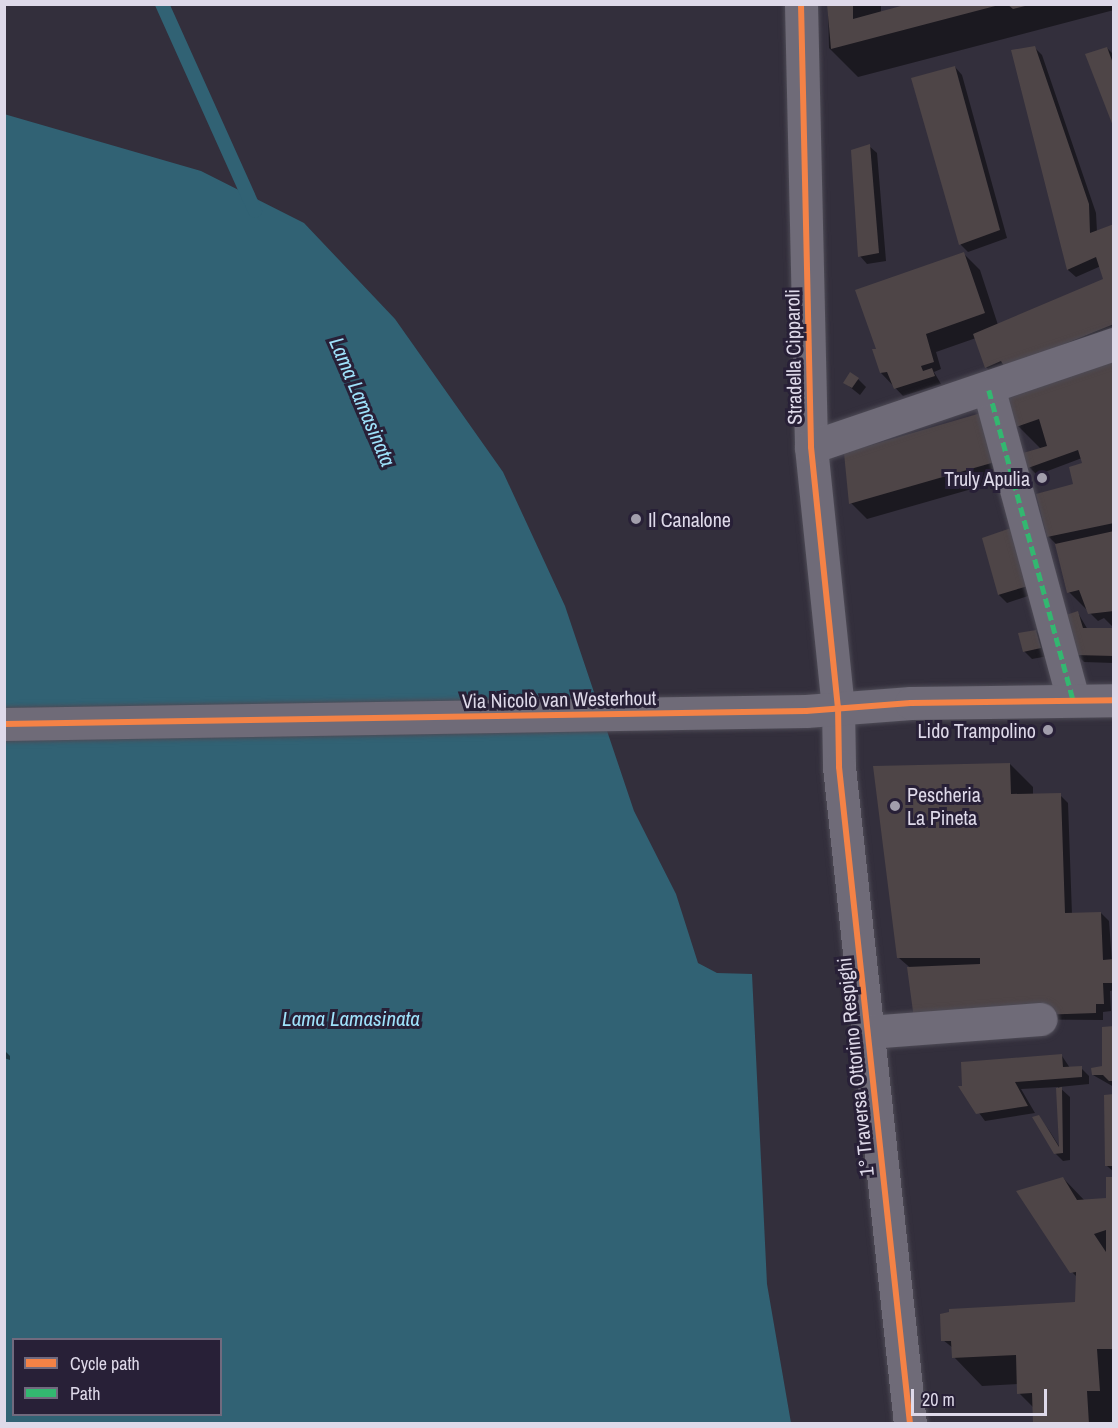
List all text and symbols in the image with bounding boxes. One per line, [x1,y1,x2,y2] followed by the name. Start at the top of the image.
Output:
[780,289,806,425] street label: Stradella Cipparoli
[323,334,401,470] water label: Lama Lamasinata
[943,466,1030,490] place label: Truly Apulia
[1035,471,1049,485] marker: Truly Apulia
[648,507,731,531] place label: Il Canalone
[629,512,643,526] marker: Il Canalone
[462,685,656,713] street label: Via Nicolò van Westerhout
[917,718,1036,742] place label: Lido Trampolino
[1041,723,1055,737] marker: Lido Trampolino
[907,783,981,830] place label: Pescheria La Pineta
[888,799,902,813] marker: Pescheria La Pineta
[832,956,878,1178] street label: 1° Traversa Ottorino Respighi
[282,1006,420,1032] water label: Lama Lamasinata
[12,1338,222,1416] legend
[70,1351,140,1376] text: Cycle path
[914,1377,1050,1415] scale bar
[70,1381,100,1406] text: Path
[922,1387,955,1412] text: 20 m

